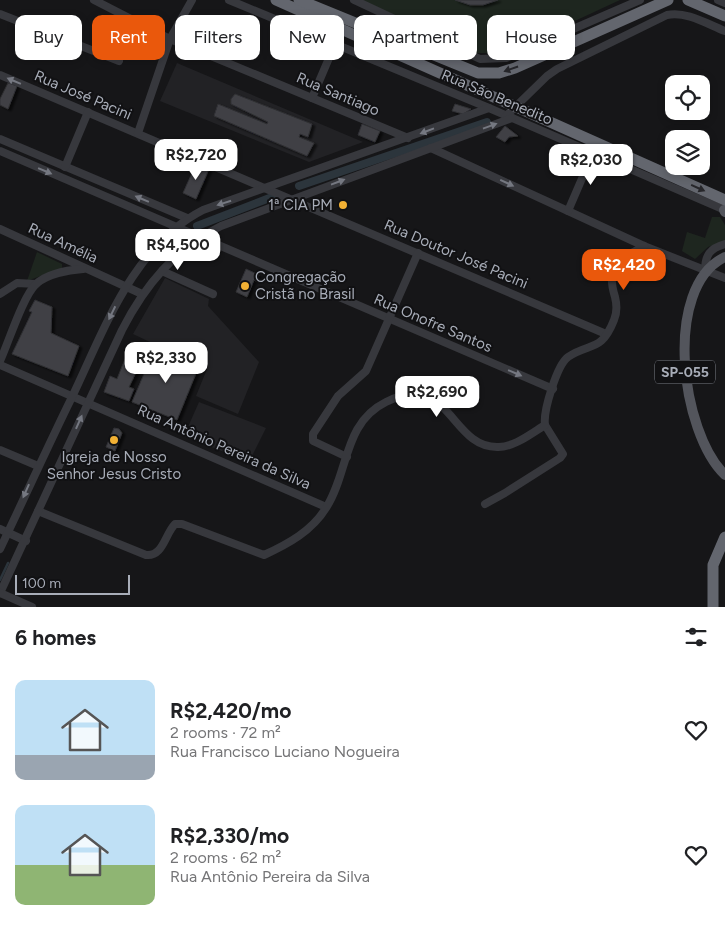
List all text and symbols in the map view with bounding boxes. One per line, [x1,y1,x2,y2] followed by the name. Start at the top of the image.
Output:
[15,15,82,60] chip: Buy
[92,15,165,60] chip: Rent
[175,15,260,60] chip: Filters
[270,15,344,60] chip: New
[354,15,477,60] chip: Apartment
[487,15,575,60] chip: House
[439,65,556,129] street label: Rua São Benedito
[503,65,518,73] one-way arrow
[32,66,134,124] street label: Rua José Pacini
[294,68,383,120] street label: Rua Santiago
[665,75,710,175] map controls
[665,75,710,120] button: locate
[7,76,21,84] one-way arrow
[483,122,498,129] one-way arrow
[419,127,434,135] one-way arrow
[665,130,710,175] button: layers
[150,138,242,181] pin: R$2,720
[545,144,637,186] pin: R$2,030
[165,145,227,164] text: R$2,720
[560,150,622,169] text: R$2,030
[38,167,52,175] one-way arrow
[331,178,346,186] one-way arrow
[500,179,514,187] one-way arrow
[691,184,705,192] one-way arrow
[135,195,149,203] one-way arrow
[268,196,333,214] place label: 1ª CIA PM
[216,199,231,207] one-way arrow
[337,199,349,211] marker: 1ª CIA PM
[381,216,531,292] street label: Rua Doutor José Pacini
[25,219,101,267] street label: Rua Amélia
[132,228,224,271] pin: R$4,500
[146,235,210,254] text: R$4,500
[578,248,670,291] pin: R$2,420
[593,255,655,274] text: R$2,420
[255,268,355,303] place label: Congregação Cristã no Brasil
[239,280,251,292] marker: Congregação Cristã no Brasil
[371,290,495,356] street label: Rua Onofre Santos
[108,306,116,320] one-way arrow
[120,342,212,384] pin: R$2,330
[136,348,196,367] text: R$2,330
[655,361,715,384] road number: SP-055
[508,370,522,378] one-way arrow
[391,376,483,418] pin: R$2,690
[406,382,468,401] text: R$2,690
[135,401,313,493] street label: Rua Antônio Pereira da Silva
[75,415,83,429] one-way arrow
[108,434,120,446] marker: Igreja de Nosso Senhor Jesus Cristo
[47,448,181,483] place label: Igreja de Nosso Senhor Jesus Cristo
[22,484,30,498] one-way arrow
[15,572,130,595] scale bar
[22,575,61,592] text: 100 m
[682,623,710,651] icon: filters
[15,625,96,650] text: 6 homes
[170,698,291,723] text: R$2,420/mo
[55,700,115,760] icon: home
[682,716,710,744] icon: heart
[170,723,281,742] text: 2 rooms · 72 m²
[170,742,400,761] text: Rua Francisco Luciano Nogueira
[170,823,289,848] text: R$2,330/mo
[55,825,115,885] icon: home
[682,841,710,869] icon: heart
[170,848,281,867] text: 2 rooms · 62 m²
[170,867,370,886] text: Rua Antônio Pereira da Silva

